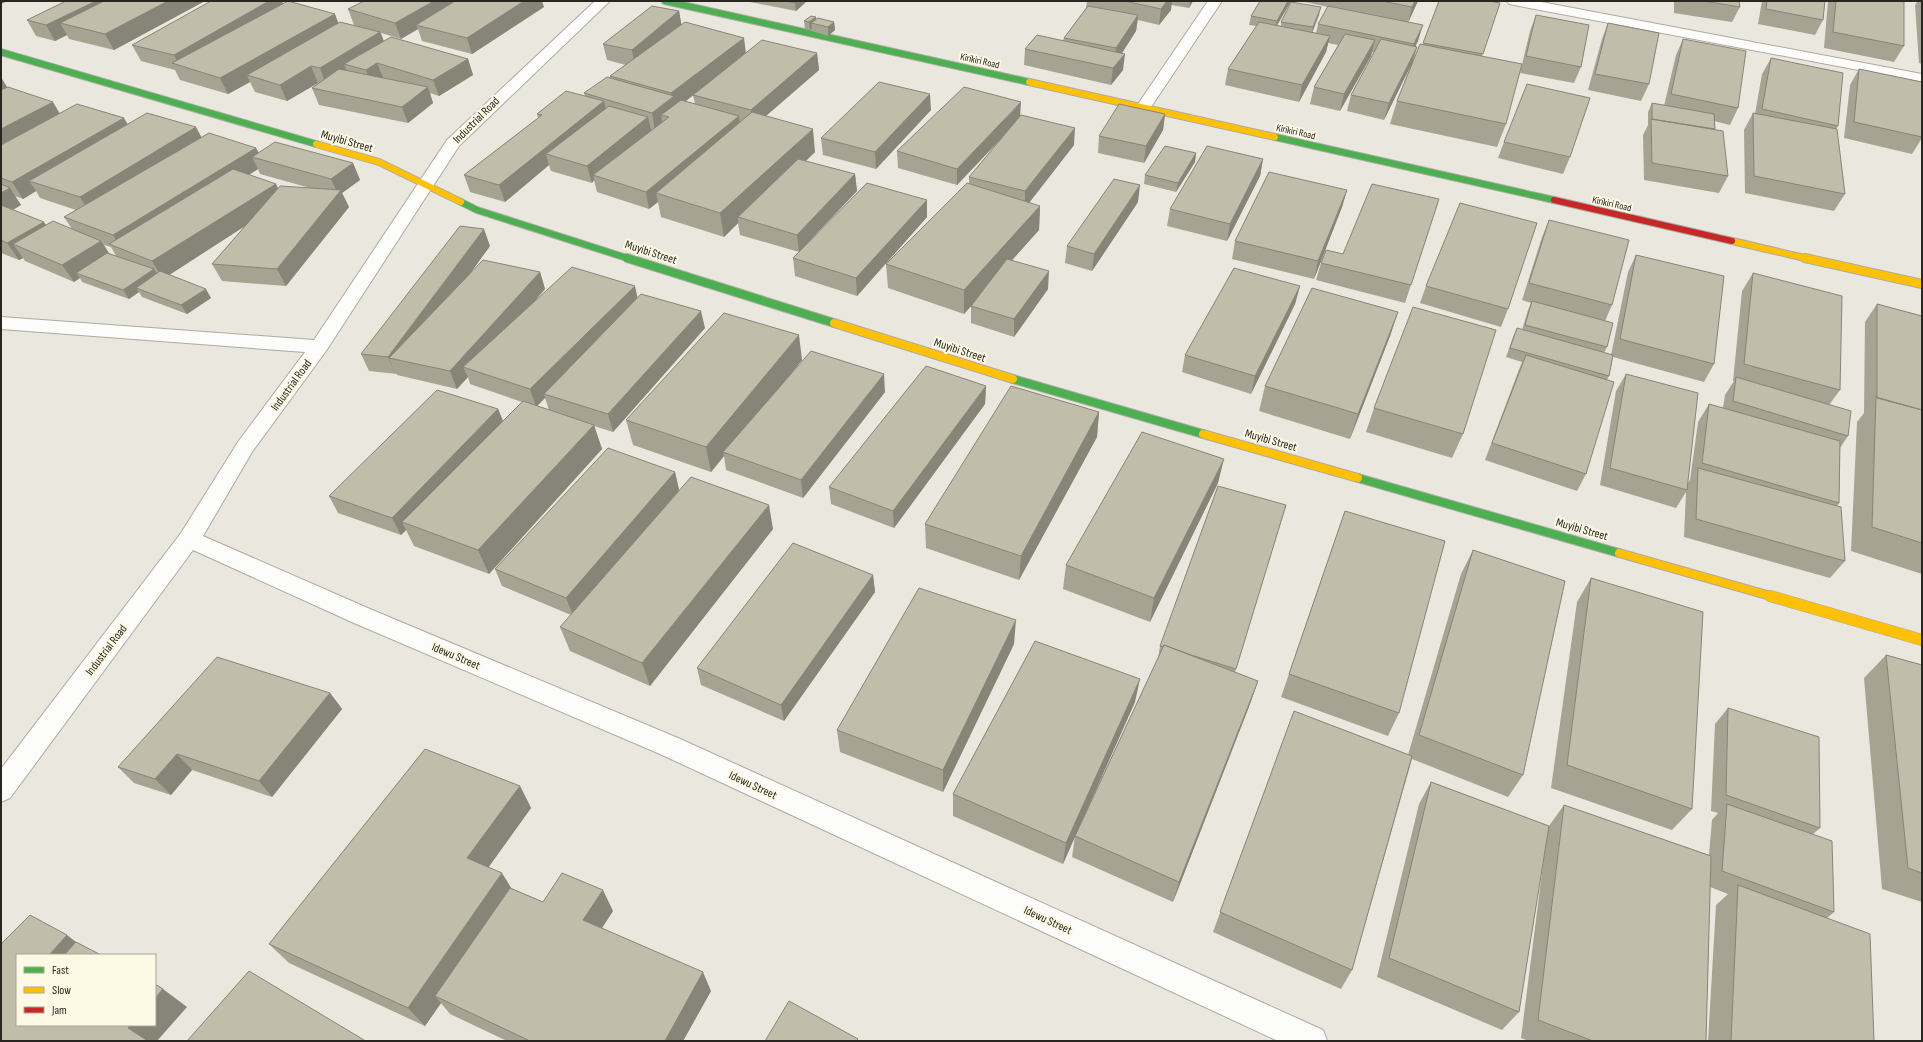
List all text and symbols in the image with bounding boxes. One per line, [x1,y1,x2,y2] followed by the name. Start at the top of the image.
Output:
[959,51,1001,71] street label: Kirikiri Road
[450,94,503,147] street label: Industrial Road
[1275,122,1317,142] street label: Kirikiri Road
[319,127,375,156] street label: Muyibi Street
[1591,194,1633,214] street label: Kirikiri Road
[623,237,679,268] street label: Muyibi Street
[932,335,988,366] street label: Muyibi Street
[268,357,315,414] street label: Industrial Road
[1243,426,1299,455] street label: Muyibi Street
[1554,515,1610,544] street label: Muyibi Street
[82,622,130,679] street label: Industrial Road
[429,640,483,673] street label: Idewu Street
[726,768,779,803] street label: Idewu Street
[1021,903,1074,938] street label: Idewu Street
[16,954,156,1026] legend
[52,963,69,978] text: Fast
[52,983,71,998] text: Slow
[51,1003,67,1018] text: Jam

